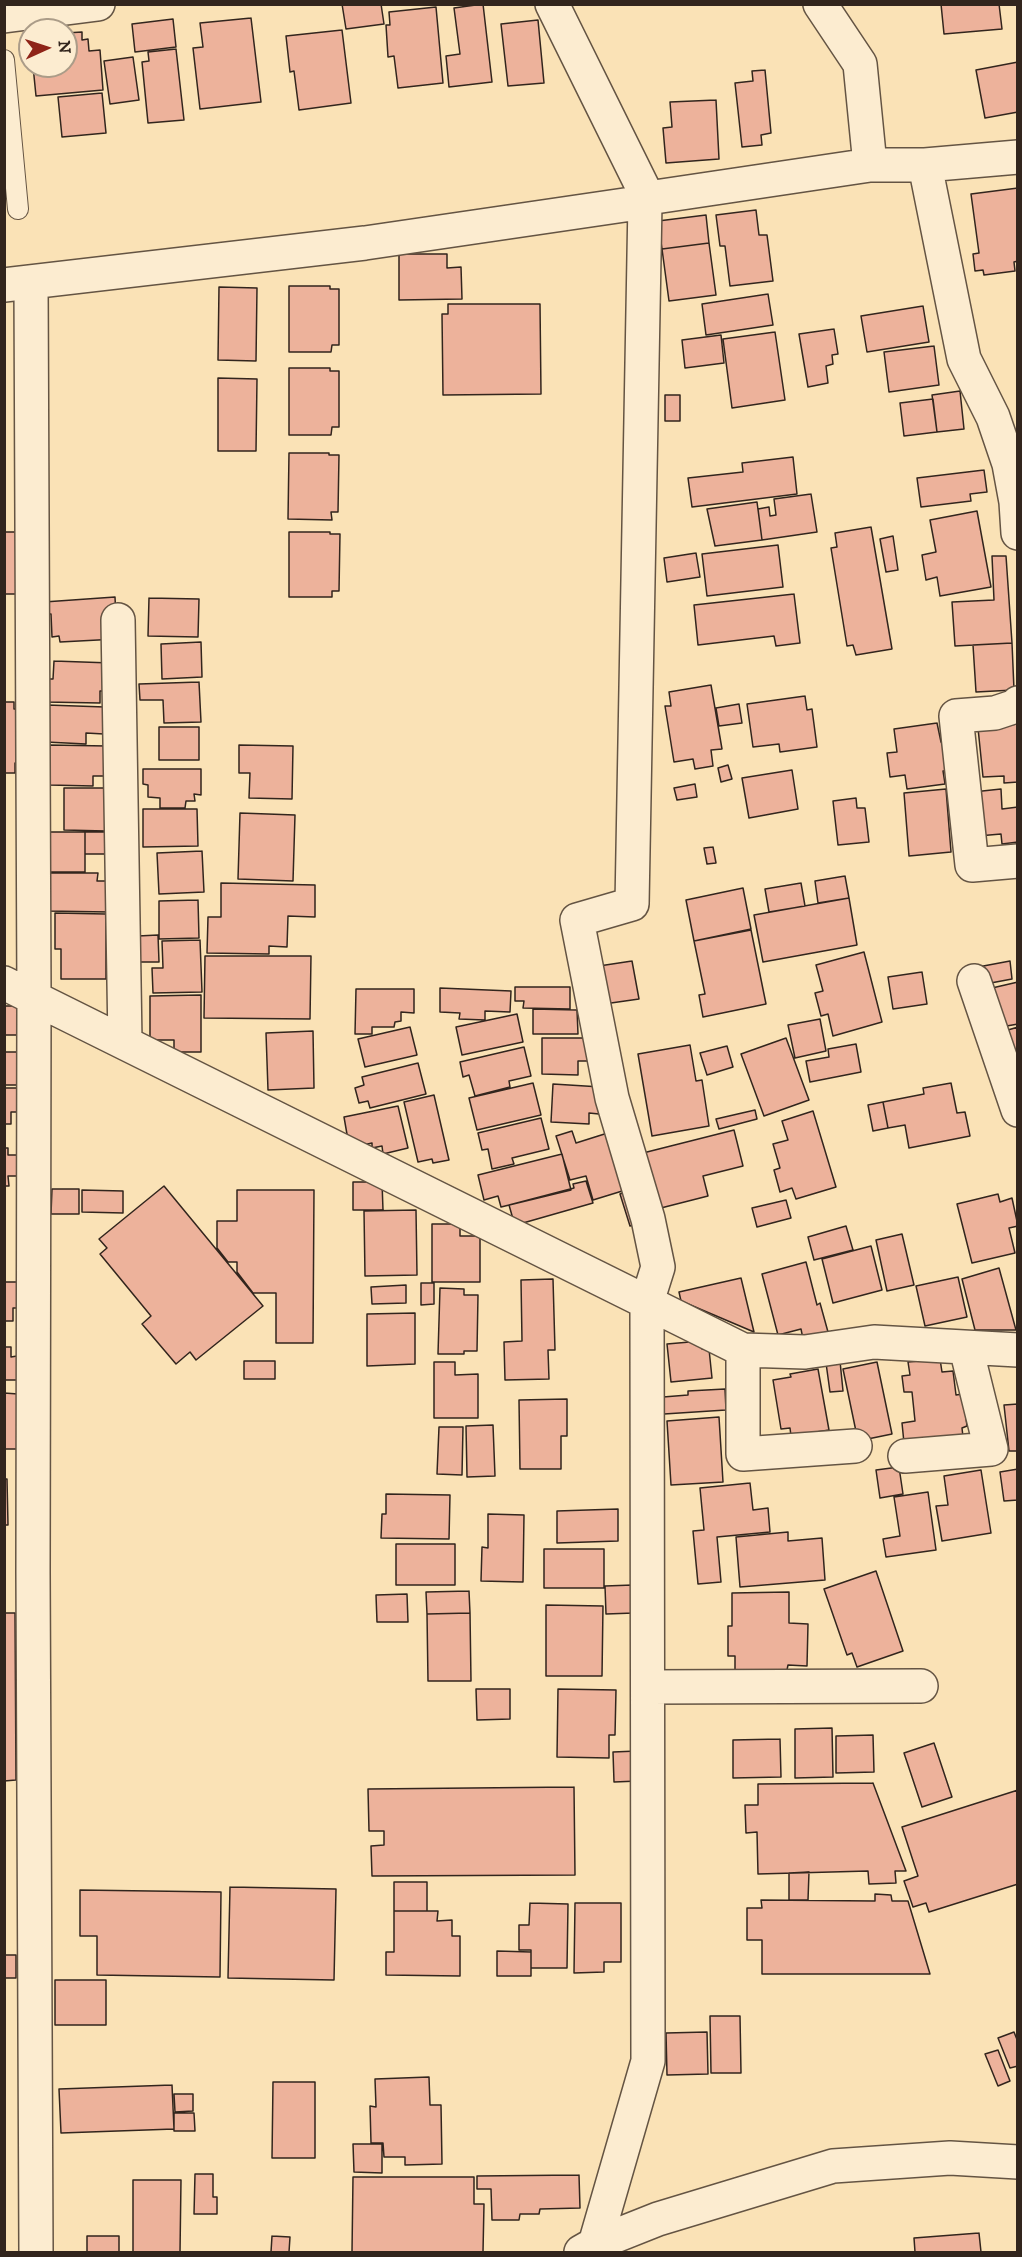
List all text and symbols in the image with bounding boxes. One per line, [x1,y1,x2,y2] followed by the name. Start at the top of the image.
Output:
[18,18,78,78] north arrow
[54,40,74,54] text: N

